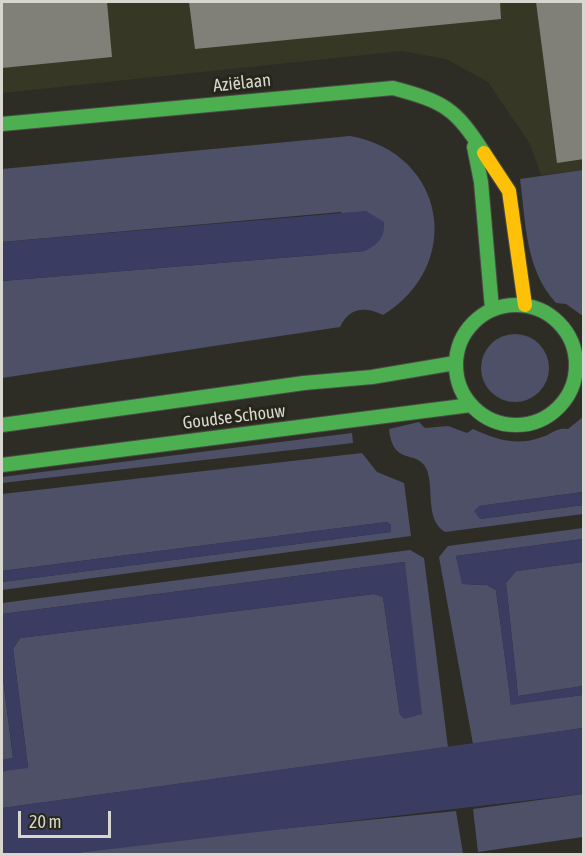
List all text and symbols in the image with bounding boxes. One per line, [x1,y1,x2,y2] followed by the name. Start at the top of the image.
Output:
[212,69,272,97] street label: Aziëlaan
[182,400,286,434] street label: Goudse Schouw
[21,799,114,837] scale bar
[29,811,61,832] text: 20 m

